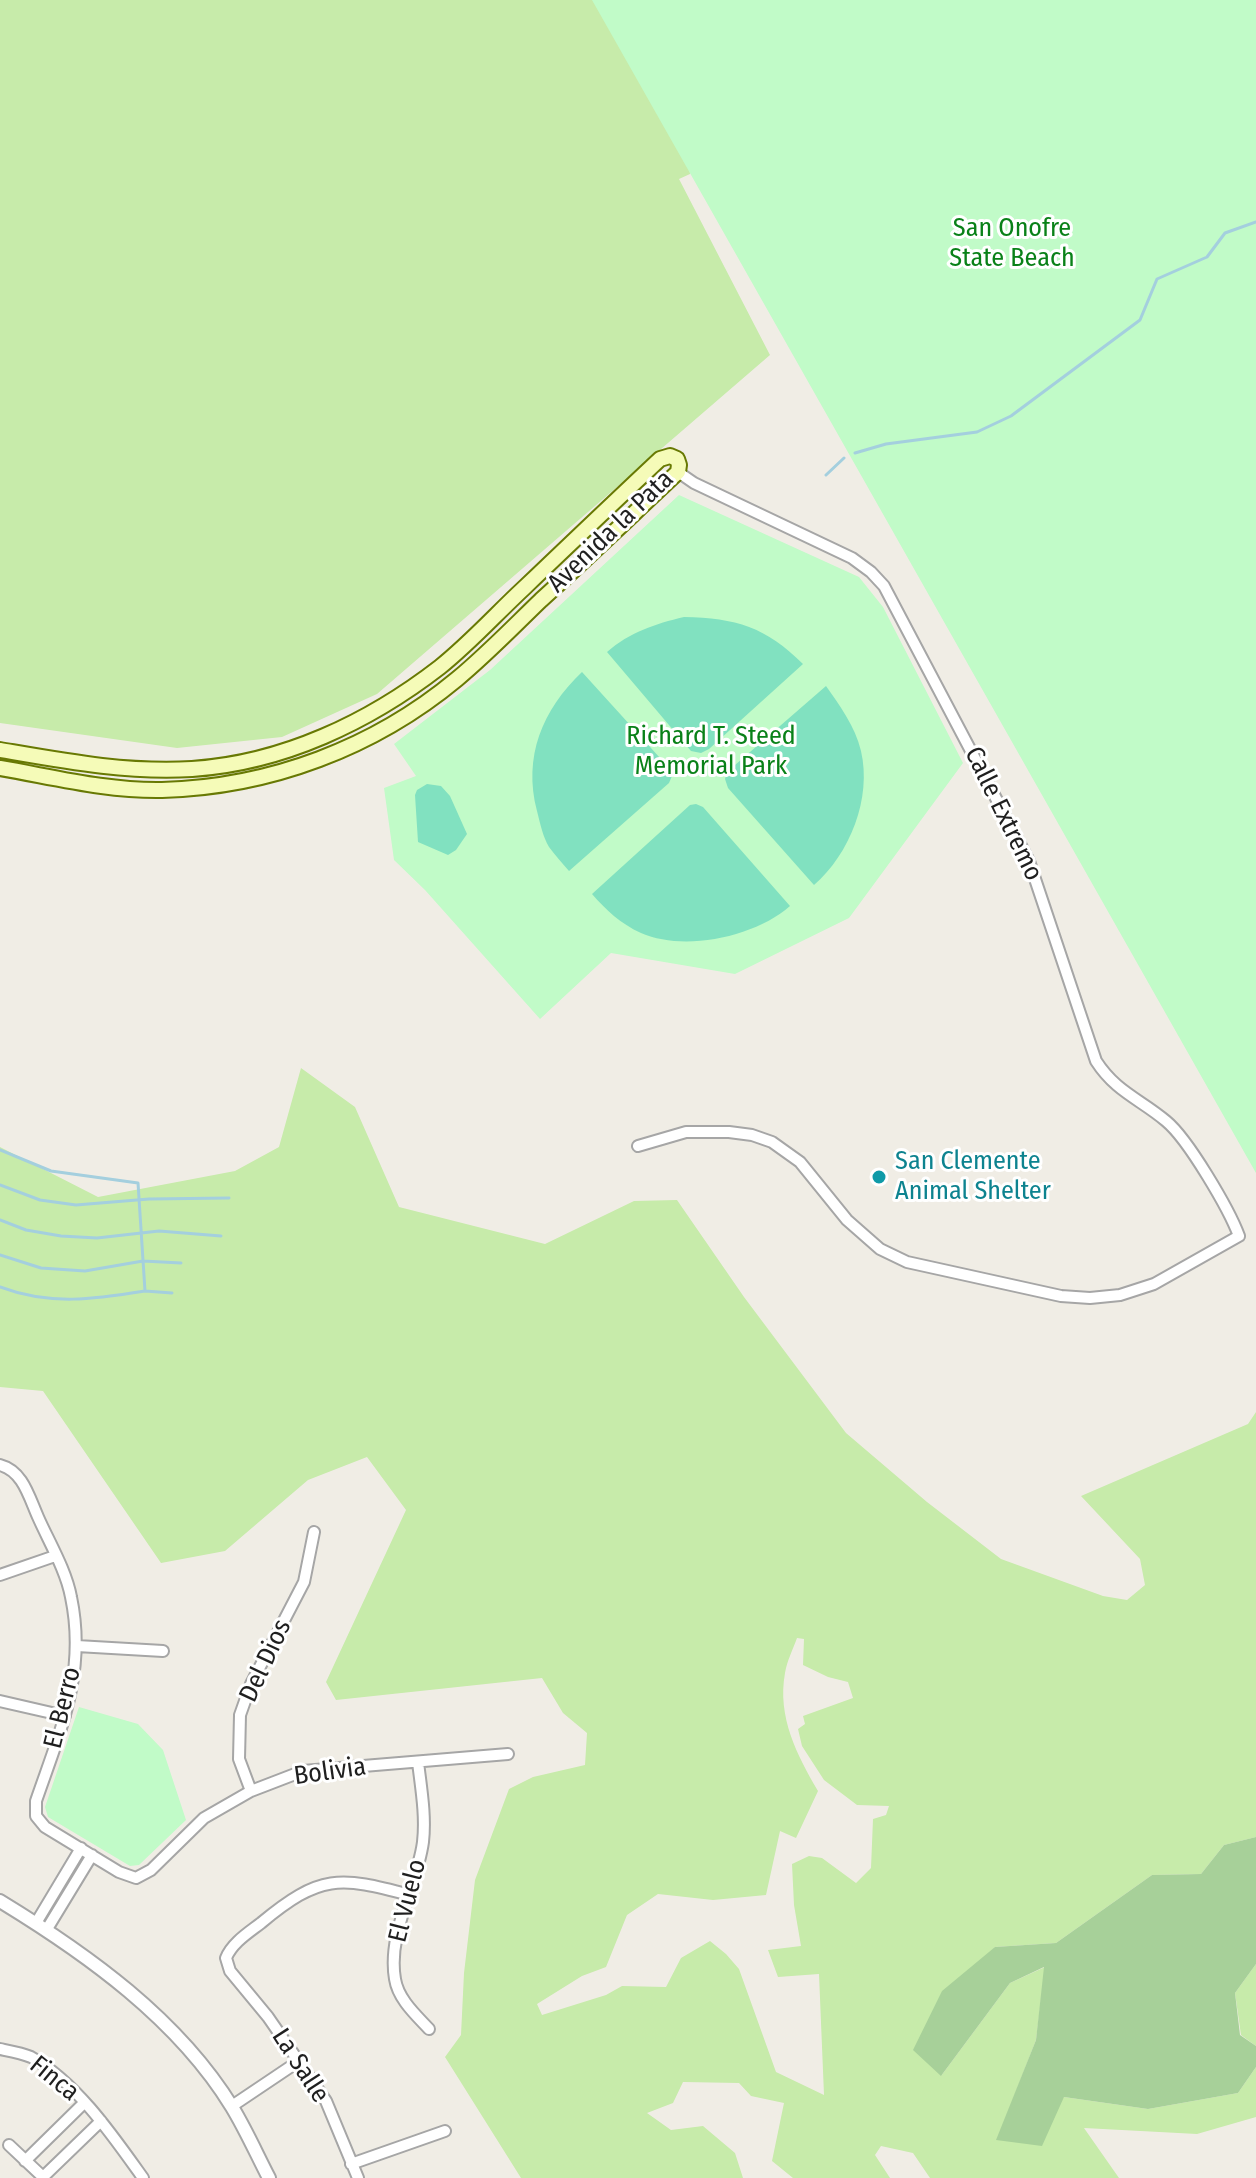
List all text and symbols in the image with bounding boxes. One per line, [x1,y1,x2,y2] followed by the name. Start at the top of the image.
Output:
[949,213,1075,274] park label: San Onofre State Beach
[542,464,680,600] street label: Avenida la Pata
[626,721,796,782] park label: Richard T. Steed Memorial Park
[957,742,1049,886] street label: Calle Extremo
[895,1146,1051,1208] place label: San Clemente Animal Shelter
[870,1168,888,1186] marker: San Clemente Animal Shelter
[233,1615,299,1707] street label: Del Dios
[38,1664,88,1752] street label: El Berro
[292,1752,368,1792] street label: Bolivia
[383,1856,433,1946] street label: El Vuelo
[265,2023,335,2109] street label: La Salle
[23,2050,85,2108] street label: Finca

